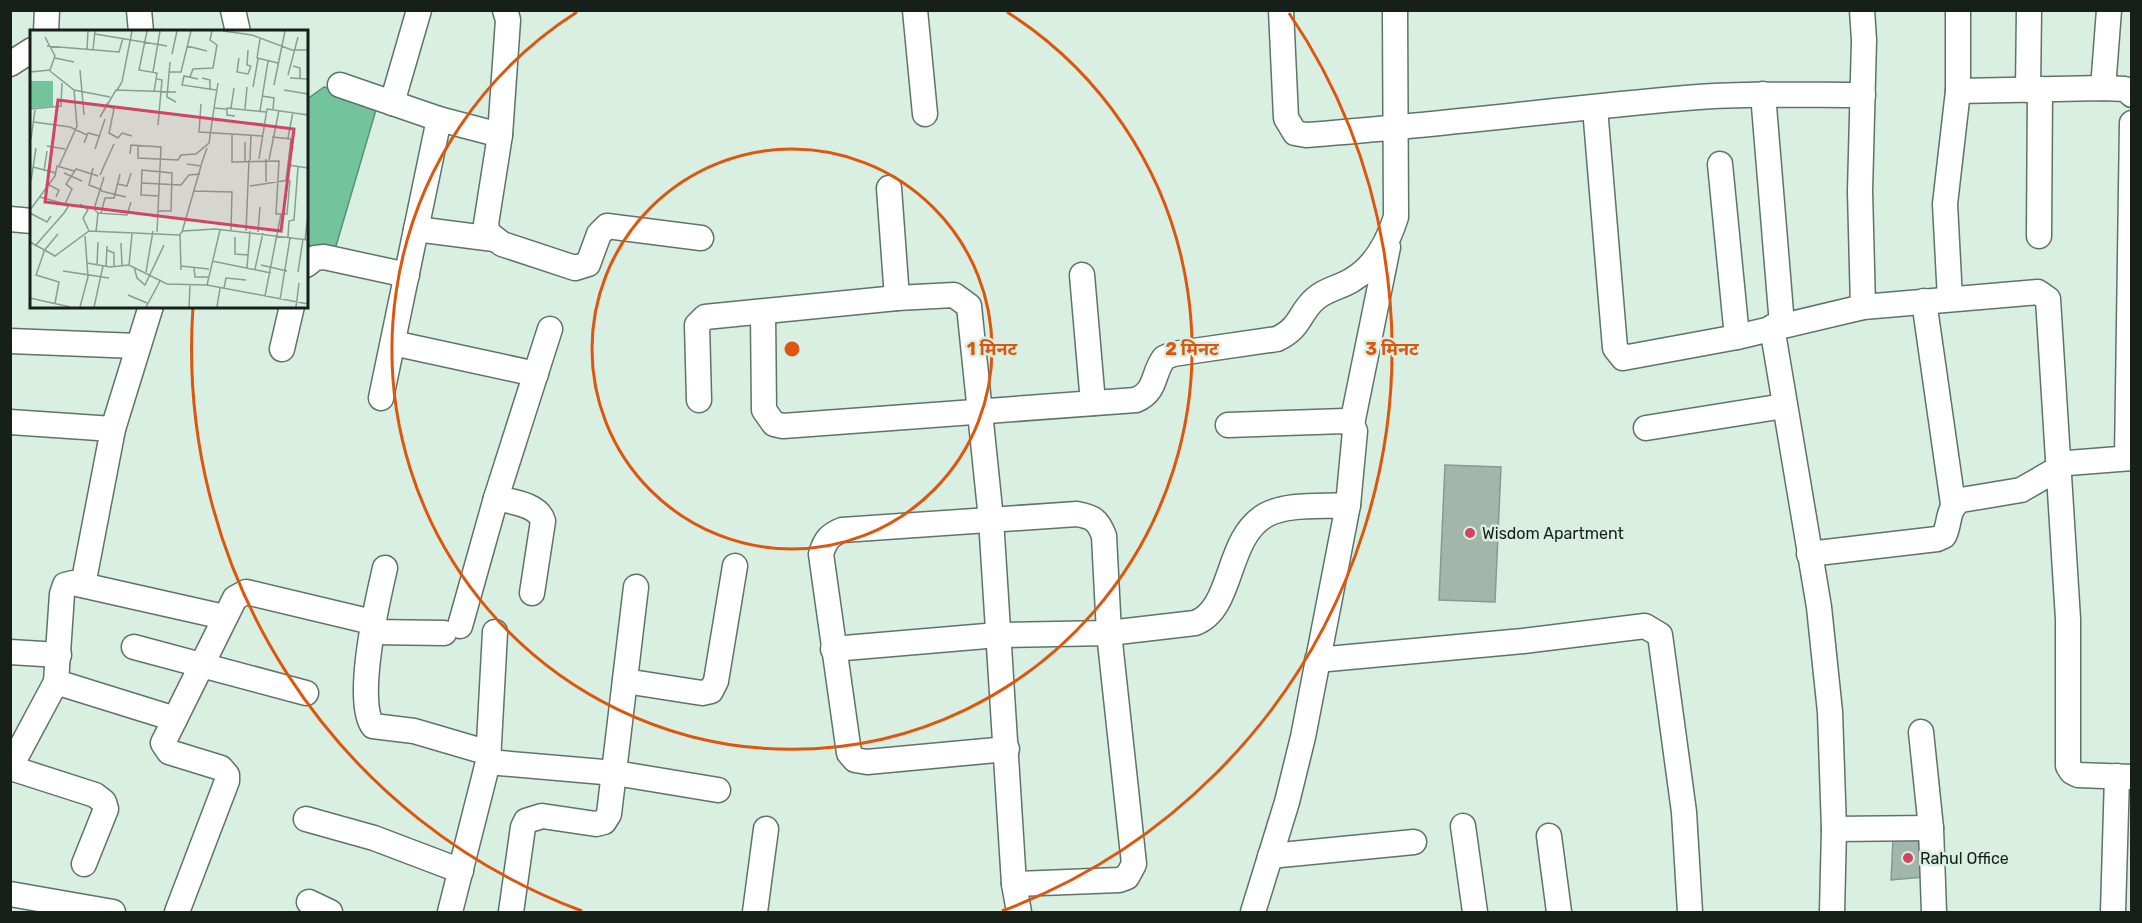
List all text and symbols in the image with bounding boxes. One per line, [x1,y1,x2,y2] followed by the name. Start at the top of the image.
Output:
[30,30,308,308] inset map
[967,338,1018,360] text: 1 मिनट
[1165,338,1219,360] text: 2 मिनट
[1365,338,1419,360] text: 3 मिनट
[782,339,802,359] centre of rings
[1482,524,1624,543] place label: Wisdom Apartment
[1463,526,1477,540] marker: Wisdom Apartment
[1920,849,2009,868] place label: Rahul Office
[1901,851,1915,865] marker: Rahul Office

